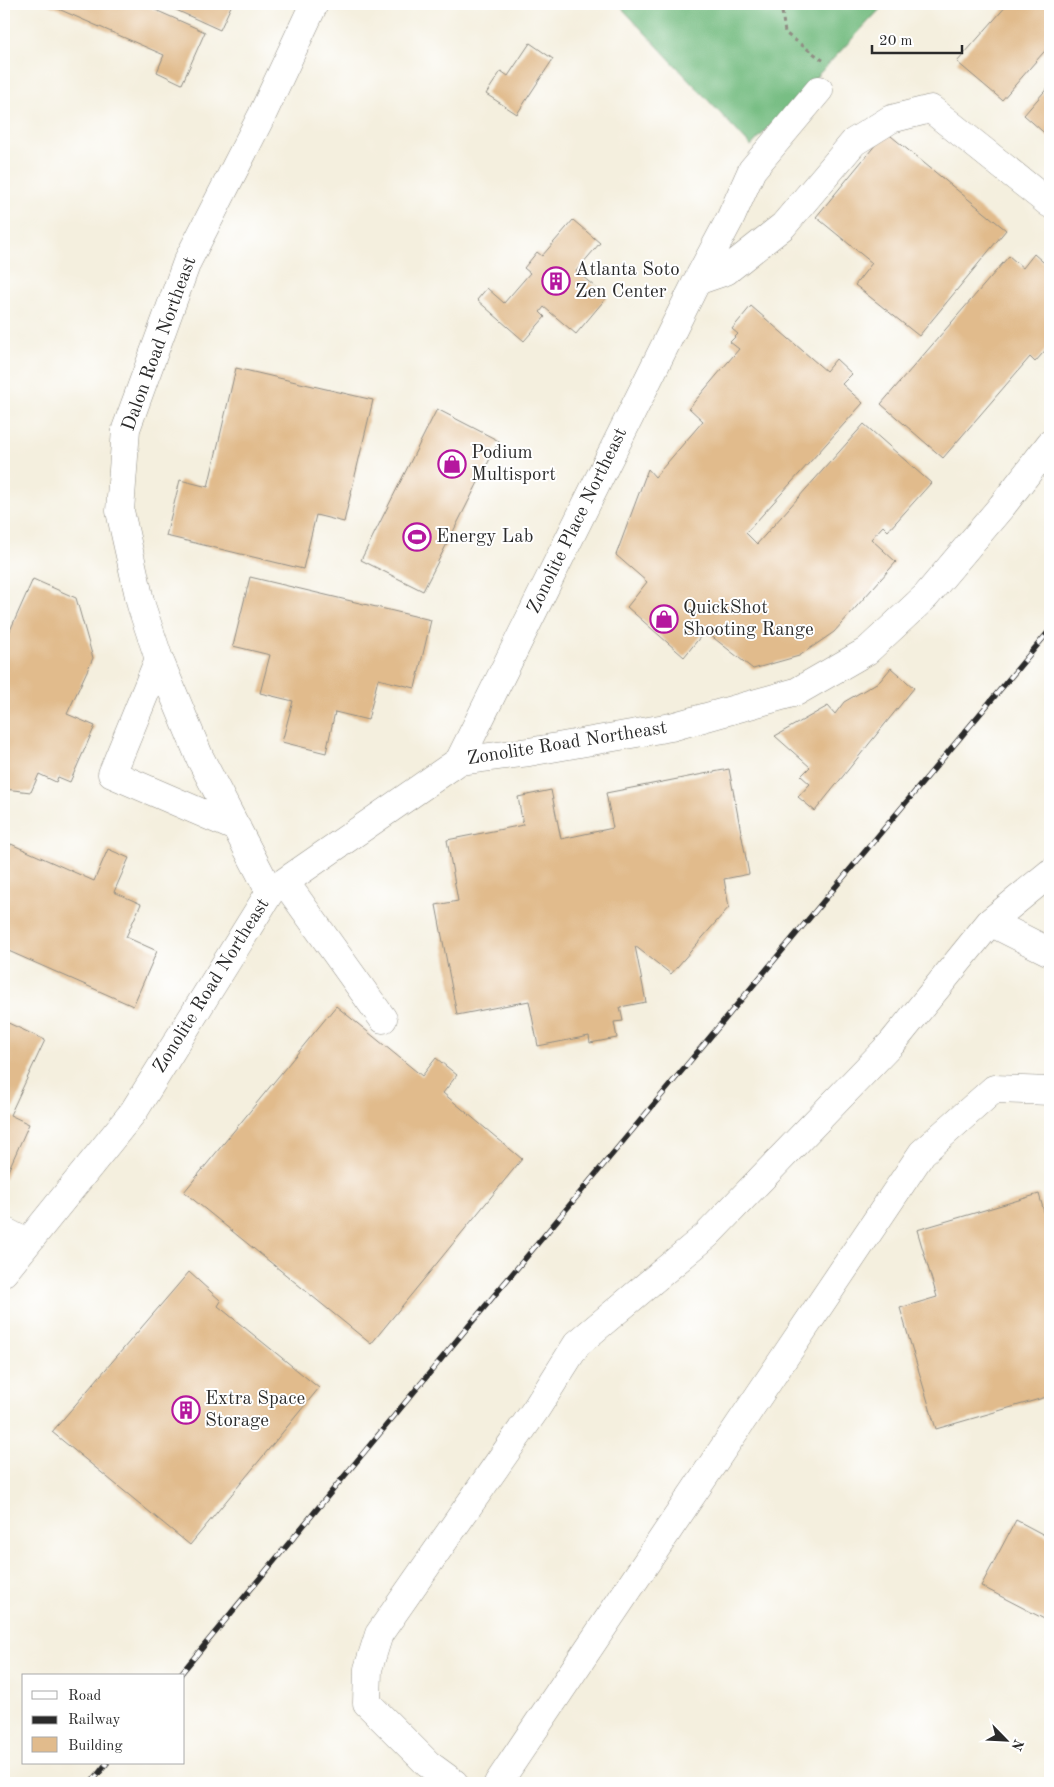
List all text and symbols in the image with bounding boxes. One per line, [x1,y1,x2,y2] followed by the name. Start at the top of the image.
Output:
[872,22,962,54] scale bar
[879,34,913,49] text: 20 m
[120,254,200,434] street label: Dalon Road Northeast
[575,261,680,302] place label: Atlanta Soto Zen Center
[541,266,571,296] building icon: Atlanta Soto Zen Center
[525,425,631,617] street label: Zonolite Place Northeast
[471,444,556,485] place label: Podium Multisport
[437,449,467,479] shop icon: Podium Multisport
[402,522,432,552] sports icon: Energy Lab
[436,528,533,547] place label: Energy Lab
[683,599,814,640] place label: QuickShot Shooting Range
[649,604,679,634] shop icon: QuickShot Shooting Range
[466,719,668,769] street label: Zonolite Road Northeast
[150,895,274,1077] street label: Zonolite Road Northeast
[205,1390,305,1431] place label: Extra Space Storage
[171,1395,201,1425] building icon: Extra Space Storage
[22,1674,185,1764] legend
[68,1689,102,1704] text: Road
[68,1713,121,1728] text: Railway
[982,1714,1032,1764] north arrow
[1008,1737,1026,1753] text: N
[68,1739,123,1754] text: Building

